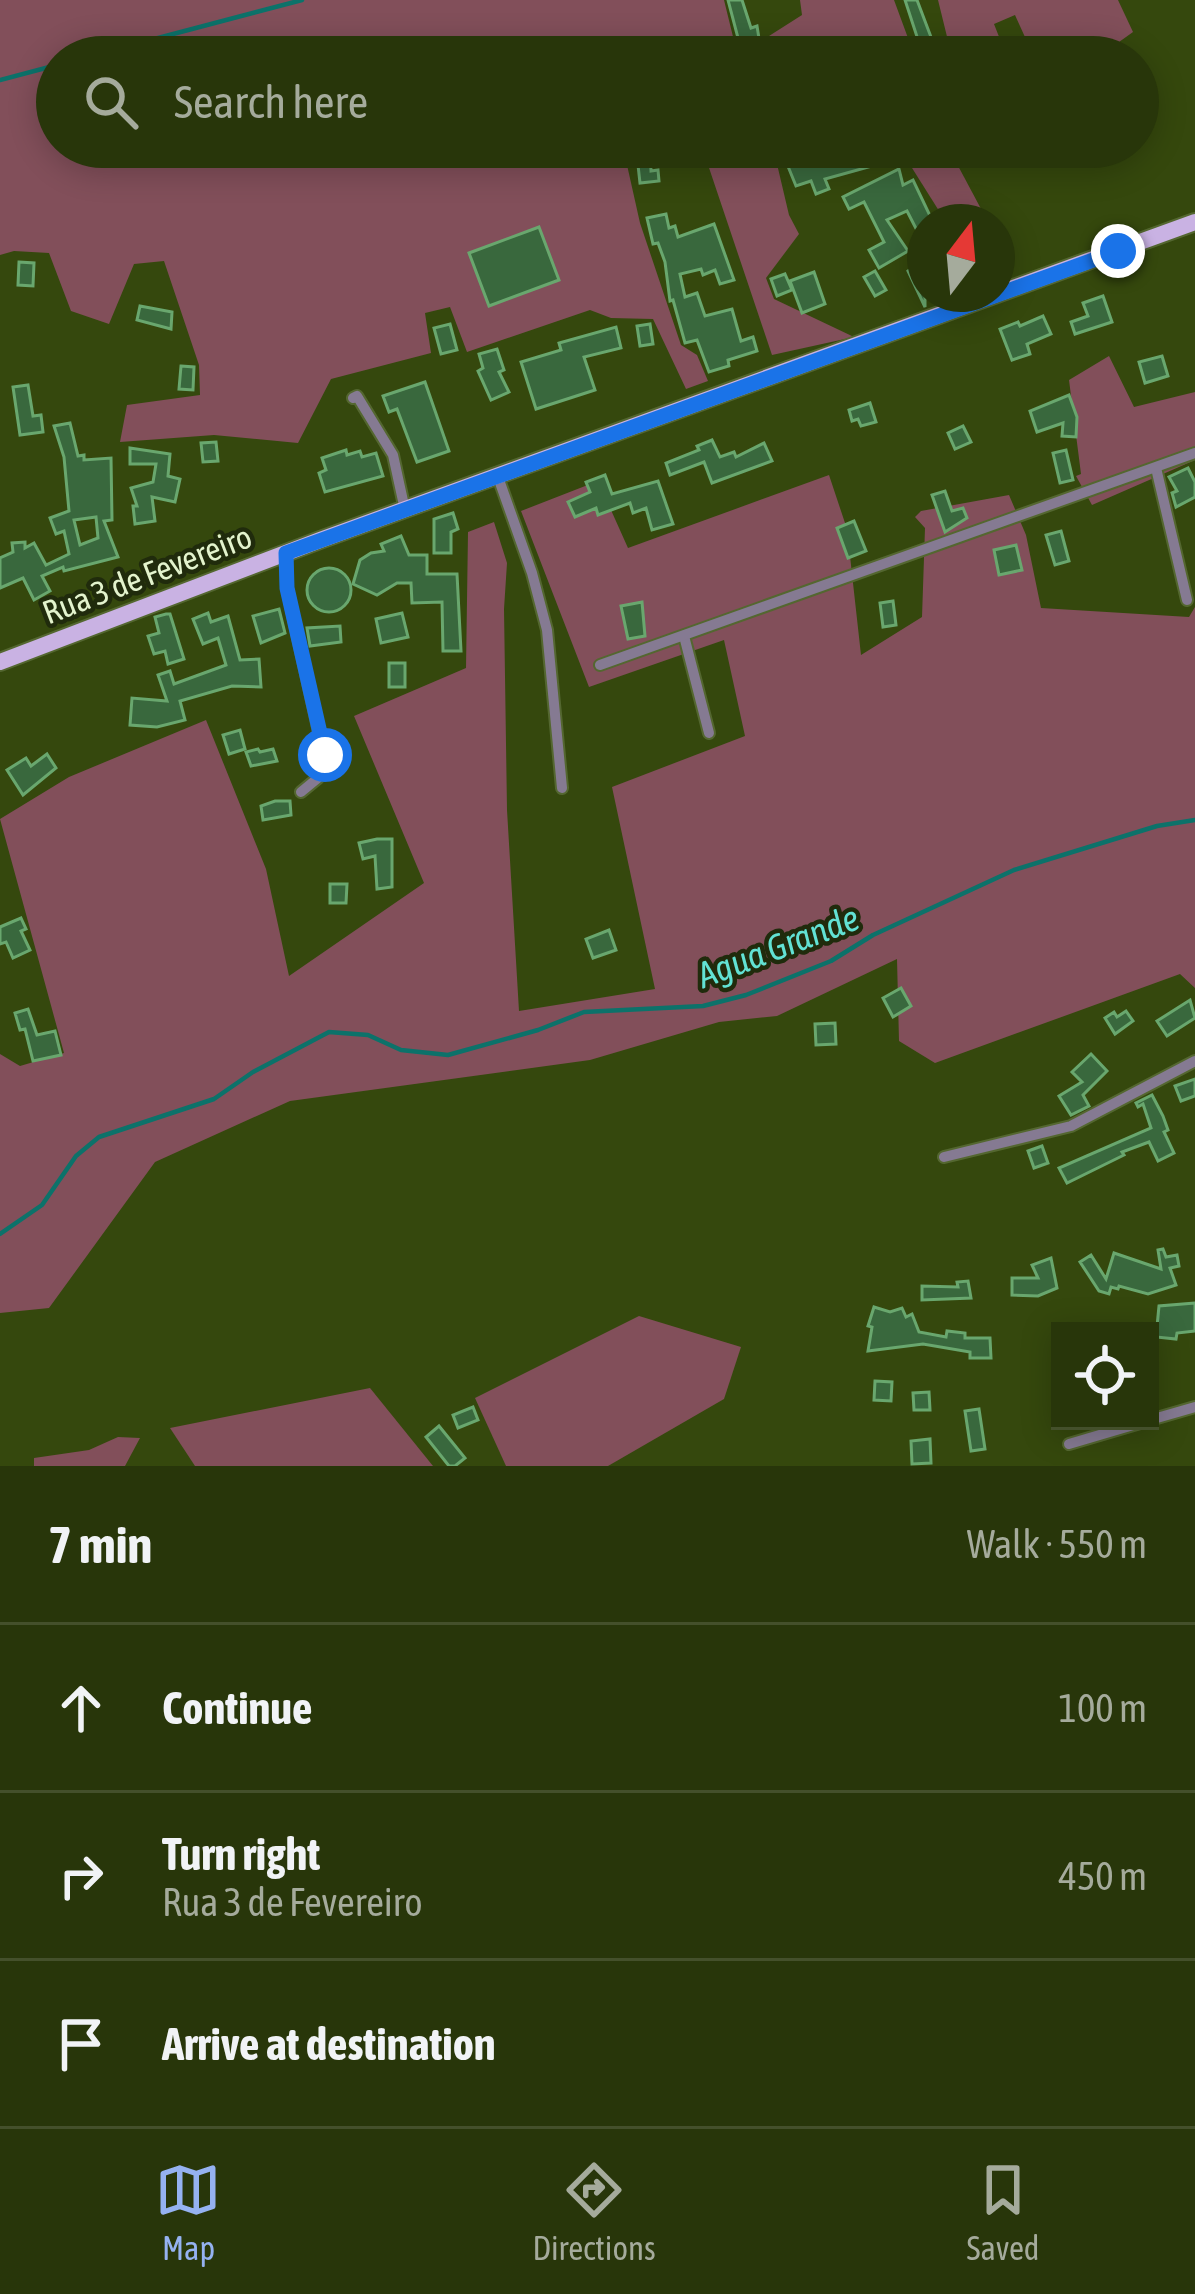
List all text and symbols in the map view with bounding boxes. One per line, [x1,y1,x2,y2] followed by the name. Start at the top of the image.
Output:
[36,36,1159,168] search box
[78,69,144,135] icon: search
[174,76,368,128] text: Search here
[907,204,1015,312] north arrow
[1091,224,1145,278] route end
[37,517,257,631] street label: Rua 3 de Fevereiro
[298,728,352,782] route start
[690,896,865,996] water label: Agua Grande
[1051,1322,1159,1430] map controls
[1051,1322,1159,1430] button: locate
[48,1515,152,1574] text: 7 min
[967,1522,1147,1566] text: Walk · 550 m
[48,1675,114,1741] icon: ahead
[162,1682,313,1734] text: Continue
[1059,1686,1147,1730] text: 100 m
[162,1828,320,1880] text: Turn right
[48,1843,114,1909] icon: right
[1059,1854,1147,1898] text: 450 m
[162,1880,423,1924] text: Rua 3 de Fevereiro
[48,2011,114,2077] icon: arrive
[162,2018,496,2070] text: Arrive at destination
[155,2157,221,2267] tab: Map
[532,2157,656,2267] tab: Directions
[967,2157,1039,2267] tab: Saved

